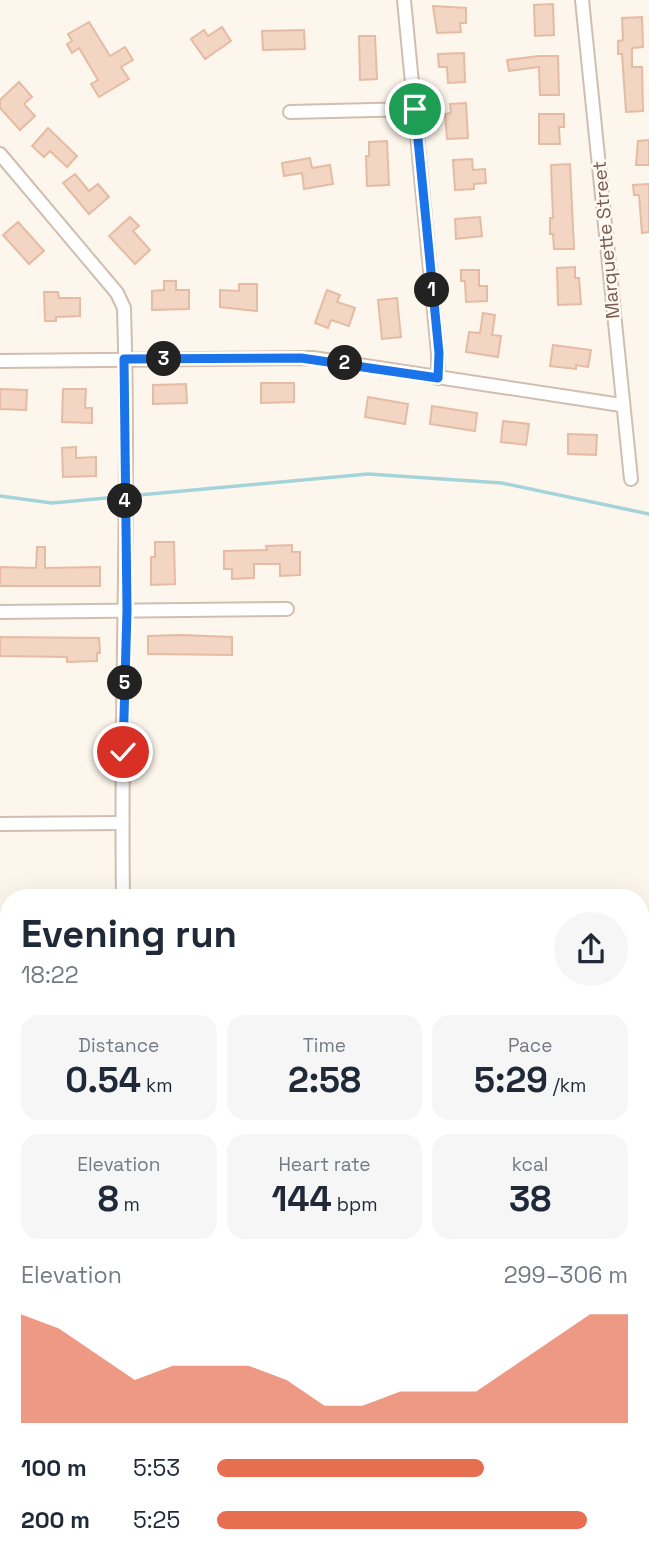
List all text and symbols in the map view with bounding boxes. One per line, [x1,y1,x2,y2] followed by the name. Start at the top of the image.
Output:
[385,79,445,139] pin
[396,90,434,128] icon: arrive
[587,160,625,320] street label: Marquette Street
[414,272,450,308] pin: 1
[427,277,436,302] text: 1
[146,342,182,376] pin: 3
[158,346,169,371] text: 3
[328,346,362,380] pin: 2
[339,350,350,375] text: 2
[108,484,142,518] pin: 4
[118,488,131,513] text: 4
[108,666,142,700] pin: 5
[119,670,130,695] text: 5
[93,722,153,782] pin
[104,733,142,771] icon: check
[21,910,237,958] text: Evening run
[554,912,628,986] button: share
[21,960,79,990] text: 18:22
[78,1033,159,1058] text: Distance
[303,1033,346,1058] text: Time
[508,1033,552,1058] text: Pace
[65,1058,141,1102] text: 0.54
[288,1058,361,1102] text: 2:58
[474,1058,548,1102] text: 5:29
[141,1073,173,1098] text: km
[548,1073,586,1098] text: /km
[77,1152,160,1177] text: Elevation
[278,1152,371,1177] text: Heart rate
[512,1152,549,1177] text: kcal
[98,1177,119,1221] text: 8
[271,1177,332,1221] text: 144
[509,1177,551,1221] text: 38
[119,1192,140,1217] text: m
[332,1192,378,1217] text: bpm
[21,1260,122,1290] text: Elevation
[504,1260,628,1290] text: 299–306 m
[21,1453,87,1483] text: 100 m
[133,1453,180,1483] text: 5:53
[21,1505,90,1535] text: 200 m
[133,1505,180,1535] text: 5:25

